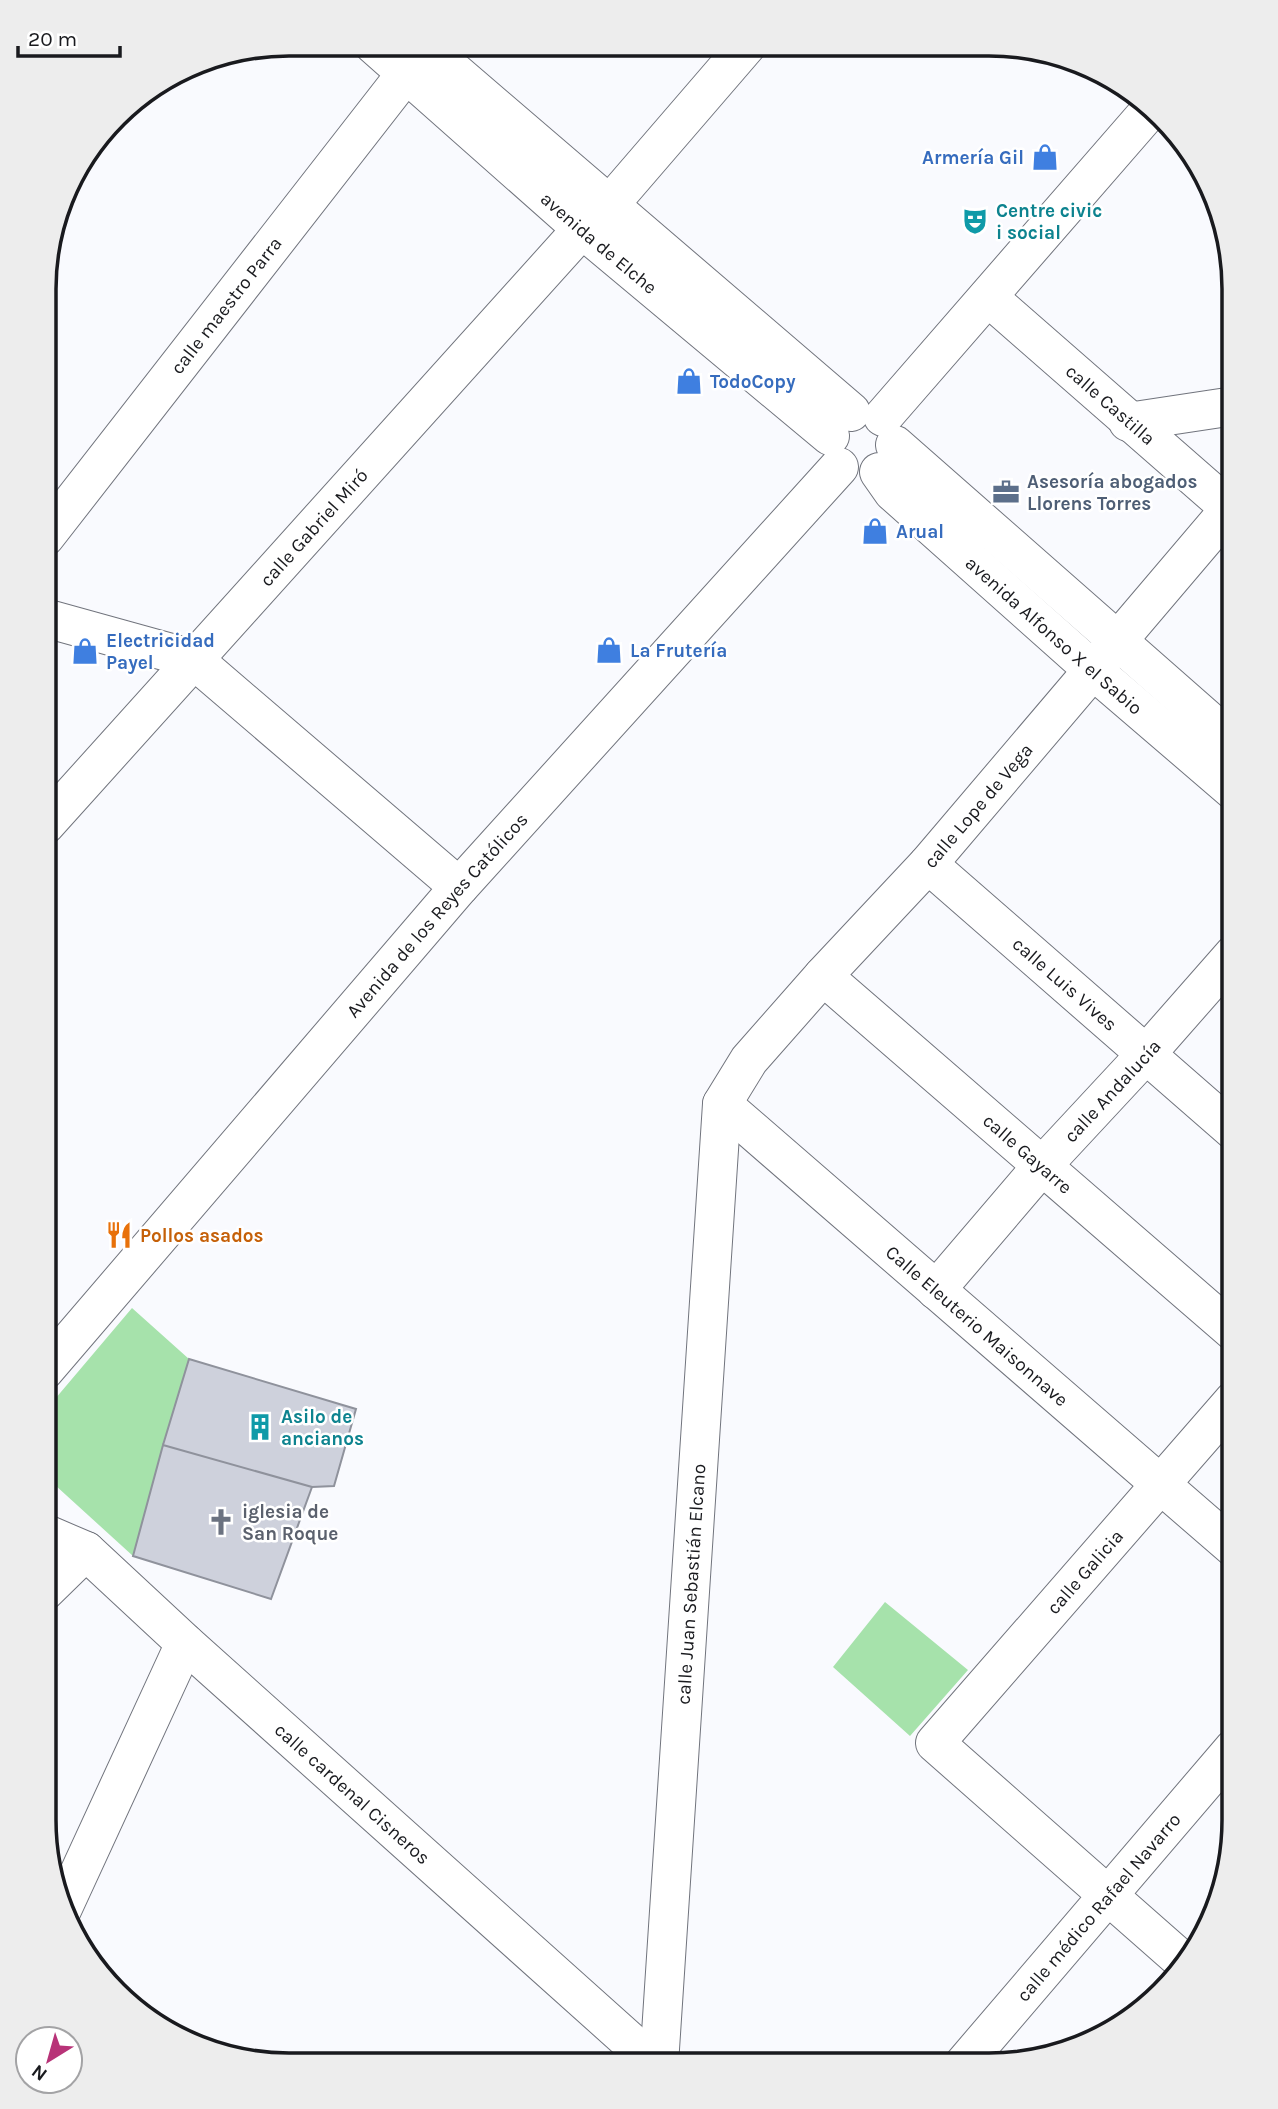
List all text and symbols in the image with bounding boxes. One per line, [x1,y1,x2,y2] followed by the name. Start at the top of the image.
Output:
[18,14,119,58] scale bar
[28,27,77,51] text: 20 m
[1030,142,1060,172] shop icon: Armería Gil
[922,147,1024,169] place label: Armería Gil
[536,188,661,299] street label: avenida de Elche
[996,200,1102,244] place label: Centre civic i social
[960,206,990,236] theatre icon: Centre civic i social
[166,233,287,378] street label: calle maestro Parra
[1061,360,1159,450] street label: calle Castilla
[674,366,704,396] shop icon: TodoCopy
[710,371,796,393] place label: TodoCopy
[256,465,373,591] street label: calle Gabriel Miró
[1027,471,1198,515] place label: Asesoría abogados Llorens Torres
[991,477,1021,507] office icon: Asesoría abogados Llorens Torres
[860,516,890,546] shop icon: Arual
[896,521,944,543] place label: Arual
[961,552,1147,719] street label: avenida Alfonso X el Sabio
[106,630,215,674] place label: Electricidad Payel
[594,635,624,665] shop icon: La Frutería
[70,636,100,666] shop icon: Electricidad Payel
[630,640,727,662] place label: La Frutería
[919,739,1038,873] street label: calle Lope de Vega
[342,809,533,1022] street label: Avenida de los Reyes Católicos
[1008,933,1121,1036] street label: calle Luis Vives
[1060,1035,1166,1147] street label: calle Andalucía
[978,1110,1076,1199] street label: calle Gayarre
[104,1220,134,1250] restaurant icon: Pollos asados
[140,1225,264,1247] place label: Pollos asados
[881,1241,1072,1411] street label: Calle Eleuterio Maisonnave
[281,1406,364,1450] place label: Asilo de ancianos
[245,1412,275,1442] building icon: Asilo de ancianos
[673,1463,710,1705] street label: calle Juan Sebastián Elcano
[242,1501,338,1545] place label: iglesia de San Roque
[206,1507,236,1537] church icon: iglesia de San Roque
[1043,1525,1128,1619] street label: calle Galicia
[270,1719,434,1869] street label: calle cardenal Cisneros
[1012,1809,1186,2006] street label: calle médico Rafael Navarro
[14,2025,84,2095] north arrow
[27,2060,51,2086] text: N

